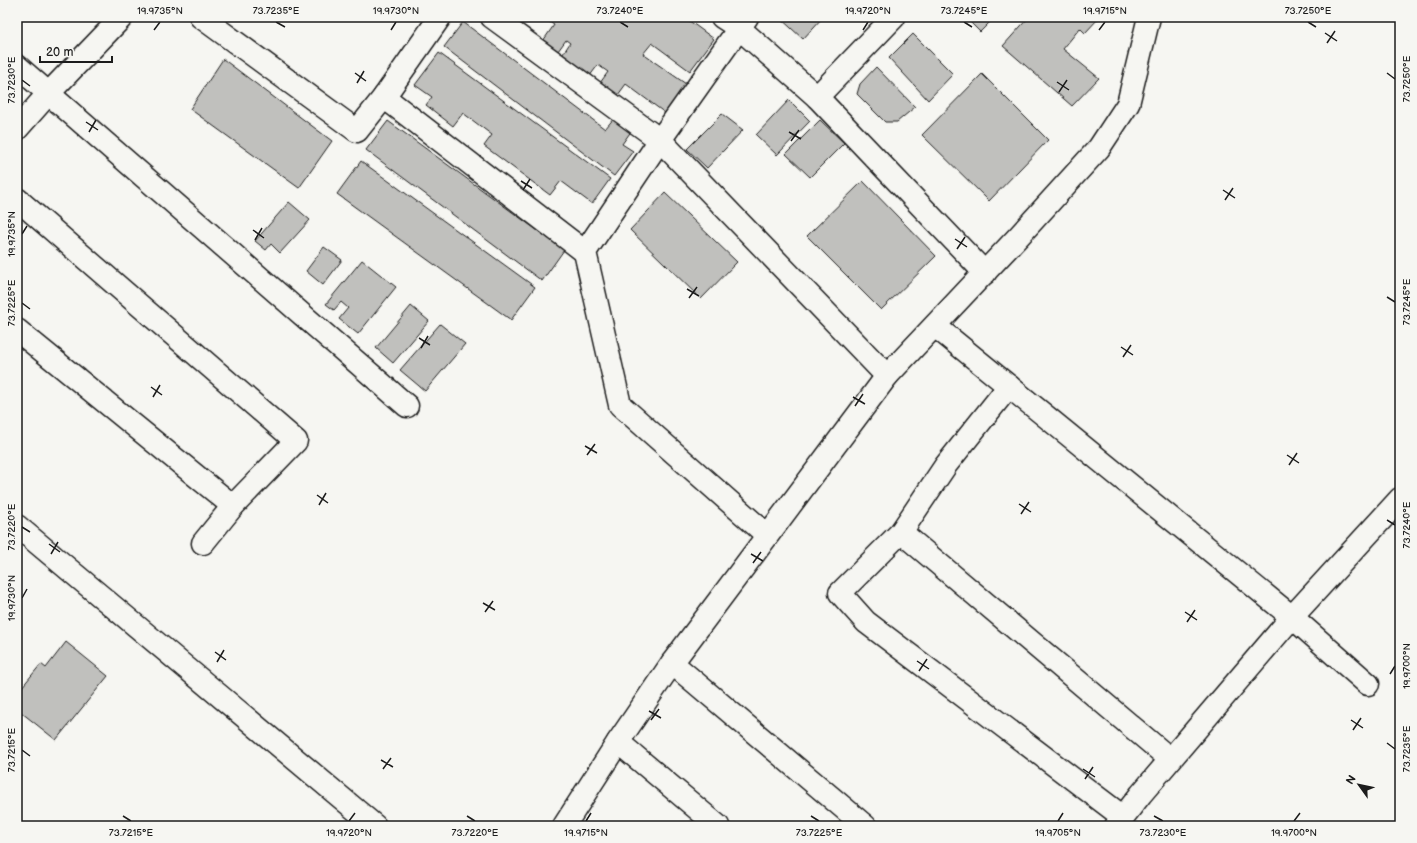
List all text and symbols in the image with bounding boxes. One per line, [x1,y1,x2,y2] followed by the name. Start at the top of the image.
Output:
[137,5,183,17] text: 19.9735°N
[253,5,300,17] text: 73.7235°E
[373,5,419,17] text: 19.9730°N
[597,5,644,17] text: 73.7240°E
[845,5,891,17] text: 19.9720°N
[941,5,988,17] text: 73.7245°E
[1083,5,1127,17] text: 19.9715°N
[1285,5,1332,17] text: 73.7250°E
[40,38,112,64] scale bar
[46,45,73,60] text: 20 m
[1401,55,1413,102] text: 73.7250°E
[6,56,18,103] text: 73.7230°E
[6,211,18,257] text: 19.9735°N
[1401,278,1413,325] text: 73.7245°E
[6,279,18,326] text: 73.7225°E
[1401,501,1413,548] text: 73.7240°E
[6,503,18,550] text: 73.7220°E
[6,575,18,621] text: 19.9730°N
[1401,643,1413,689] text: 19.9700°N
[1401,725,1413,772] text: 73.7235°E
[6,727,18,772] text: 73.7215°E
[1339,765,1379,805] north arrow
[1343,773,1359,787] text: N
[109,827,154,839] text: 73.7215°E
[326,827,372,839] text: 19.9720°N
[452,827,499,839] text: 73.7220°E
[564,827,608,839] text: 19.9715°N
[796,827,843,839] text: 73.7225°E
[1035,827,1081,839] text: 19.9705°N
[1140,827,1187,839] text: 73.7230°E
[1271,827,1317,839] text: 19.9700°N

